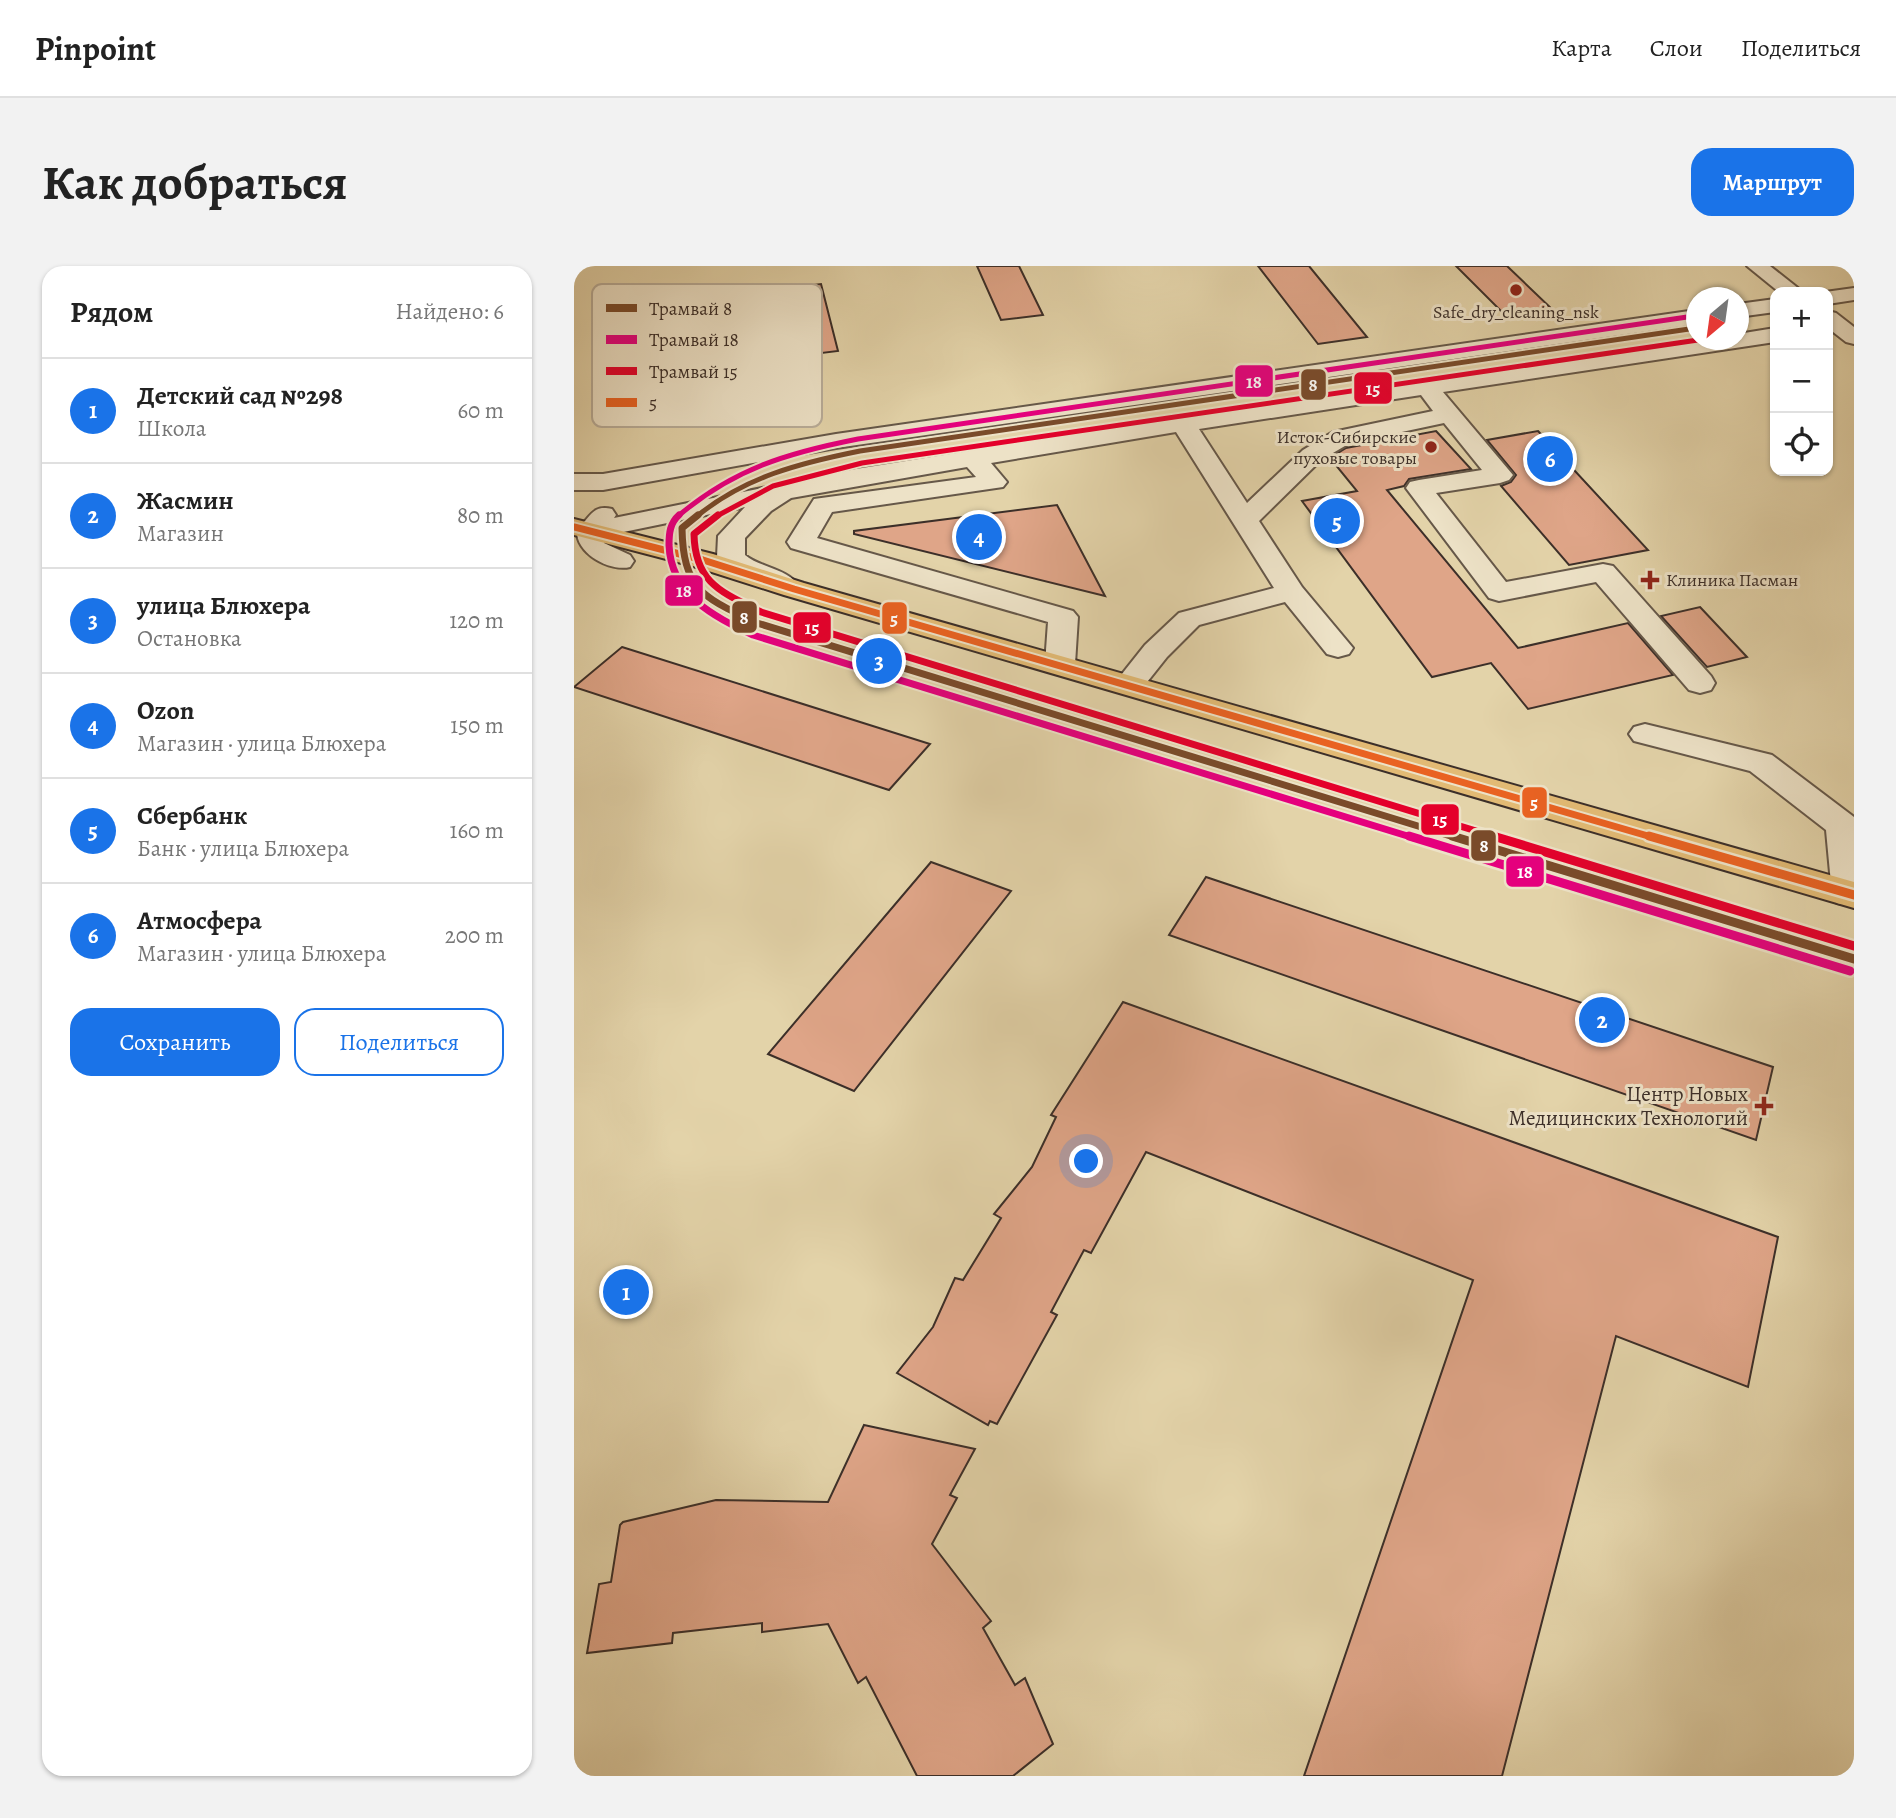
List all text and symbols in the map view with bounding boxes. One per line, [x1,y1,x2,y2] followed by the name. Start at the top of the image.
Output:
[35,26,156,71] text: Pinpoint
[1551,32,1612,64] text: Карта
[1650,32,1703,64] text: Слои
[1741,32,1861,64] text: Поделиться
[1691,148,1854,216] button: Маршрут
[42,149,348,216] text: Как добраться
[1508,282,1524,298] marker: Safe_dry_cleaning_nsk
[592,284,822,427] legend
[1686,287,1749,350] north arrow
[1770,287,1833,476] map controls
[1770,287,1833,350] button: +
[70,292,153,332] text: Рядом
[396,296,504,327] text: Найдено: 6
[649,296,732,322] text: Трамвай 8
[1433,300,1599,324] place label: Safe_dry_cleaning_nsk
[649,327,739,353] text: Трамвай 18
[1770,350,1833,413] button: −
[649,359,738,385] text: Трамвай 15
[1234,364,1274,398] line badge: 18
[1300,368,1327,401] line badge: 8
[1246,369,1262,395] text: 18
[1353,371,1393,405] line badge: 15
[1308,372,1318,398] text: 8
[1366,376,1380,402] text: 15
[137,378,343,413] text: Детский сад №298
[649,390,657,416] text: 5
[89,395,97,426] text: 1
[457,395,504,426] text: 60 m
[137,413,206,444] text: Школа
[1770,413,1833,476] button: locate
[1276,425,1417,470] place label: Исток-Сибирские пуховые товары
[1527,433,1573,485] pin: 6
[1423,439,1439,455] marker: Исток-Сибирские пуховые товары
[137,483,234,518] text: Жасмин
[1314,495,1360,547] pin: 5
[87,500,99,531] text: 2
[457,500,504,531] text: 80 m
[956,511,1002,563] pin: 4
[137,518,224,549] text: Магазин
[1666,568,1798,592] place label: Клиника Пасман
[1640,570,1660,590] marker: Клиника Пасман
[664,574,704,607] line badge: 18
[676,578,692,604] text: 18
[137,588,310,623] text: улица Блюхера
[731,600,758,634] line badge: 8
[881,601,908,635] line badge: 5
[88,605,98,636] text: 3
[449,605,504,636] text: 120 m
[739,605,749,631] text: 8
[890,606,898,632] text: 5
[792,611,832,644] line badge: 15
[805,615,819,641] text: 15
[137,623,242,654] text: Остановка
[856,635,902,687] pin: 3
[137,693,195,728] text: Ozon
[88,710,98,741] text: 4
[450,710,504,741] text: 150 m
[137,728,386,759] text: Магазин · улица Блюхера
[1521,786,1548,819] line badge: 5
[1530,790,1538,816] text: 5
[137,798,248,833] text: Сбербанк
[1420,803,1460,836] line badge: 15
[1433,807,1447,833] text: 15
[88,815,98,846] text: 5
[450,815,504,846] text: 160 m
[1470,829,1497,862] line badge: 8
[137,833,349,864] text: Банк · улица Блюхера
[1479,833,1489,859] text: 8
[1505,855,1545,888] line badge: 18
[1517,859,1533,885] text: 18
[137,903,262,938] text: Атмосфера
[88,920,98,951] text: 6
[445,920,504,951] text: 200 m
[137,938,386,969] text: Магазин · улица Блюхера
[1579,994,1625,1046] pin: 2
[70,1008,280,1076] button: Сохранить
[294,1008,504,1076] button: Поделиться
[1509,1080,1749,1132] place label: Центр Новых Медицинских Технологий
[1754,1096,1774,1116] marker: Центр Новых Медицинских Технологий
[1069,1144,1103,1178] your location
[603,1266,649,1318] pin: 1

